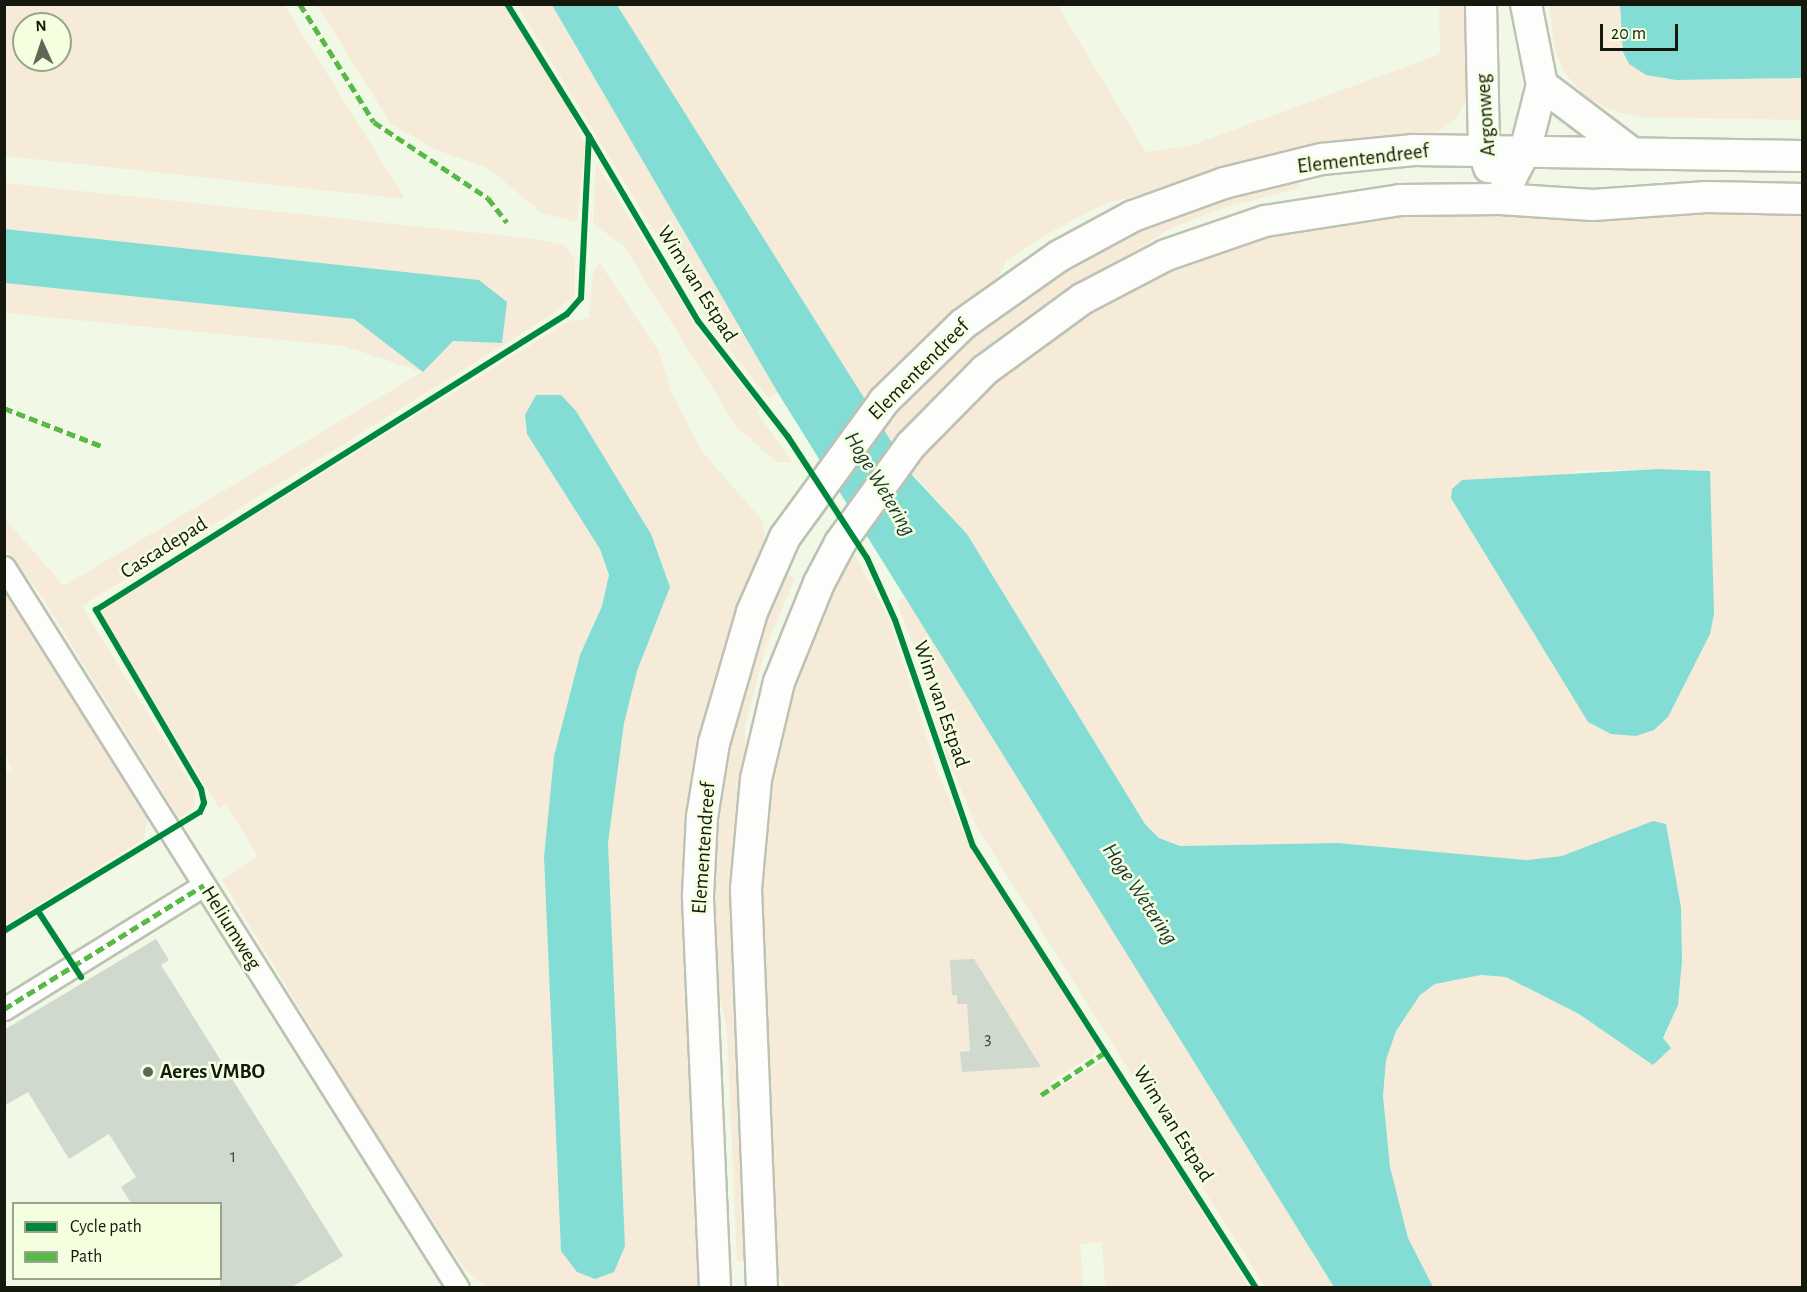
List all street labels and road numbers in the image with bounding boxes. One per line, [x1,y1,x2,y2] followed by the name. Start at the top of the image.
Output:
[1471,73,1501,157] street label: Argonweg
[1296,138,1430,180] street label: Elementendreef
[651,221,743,347] street label: Wim van Estpad
[863,314,975,426] street label: Elementendreef
[116,511,212,585] street label: Cascadepad
[908,637,974,771] street label: Wim van Estpad
[687,781,721,915] street label: Elementendreef
[195,881,267,975] street label: Heliumweg
[1127,1061,1219,1187] street label: Wim van Estpad

